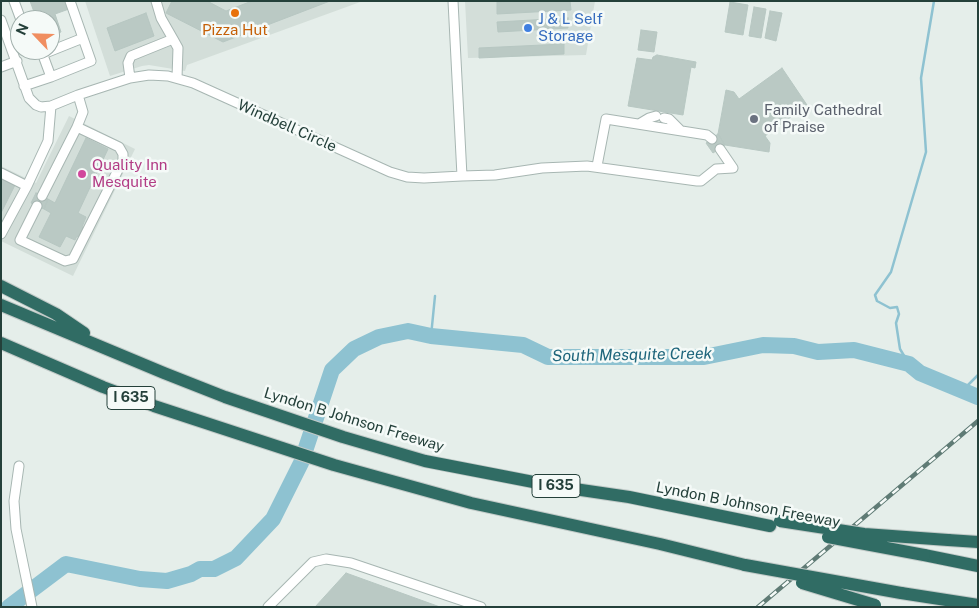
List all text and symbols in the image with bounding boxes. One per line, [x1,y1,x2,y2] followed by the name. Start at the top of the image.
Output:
[229,7,241,19] marker: Pizza Hut
[10,10,60,60] north arrow
[538,10,603,45] place label: J & L Self Storage
[13,21,32,38] text: N
[202,21,268,39] place label: Pizza Hut
[522,22,534,34] marker: J & L Self Storage
[235,96,339,156] street label: Windbell Circle
[764,101,882,136] place label: Family Cathedral of Praise
[748,113,760,125] marker: Family Cathedral of Praise
[92,156,167,191] place label: Quality Inn Mesquite
[76,168,88,180] marker: Quality Inn Mesquite
[552,344,712,366] water label: South Mesquite Creek
[262,384,446,456] street label: Lyndon B Johnson Freeway
[107,386,155,409] road number: I 635
[532,474,580,498] road number: I 635
[654,478,842,532] street label: Lyndon B Johnson Freeway

